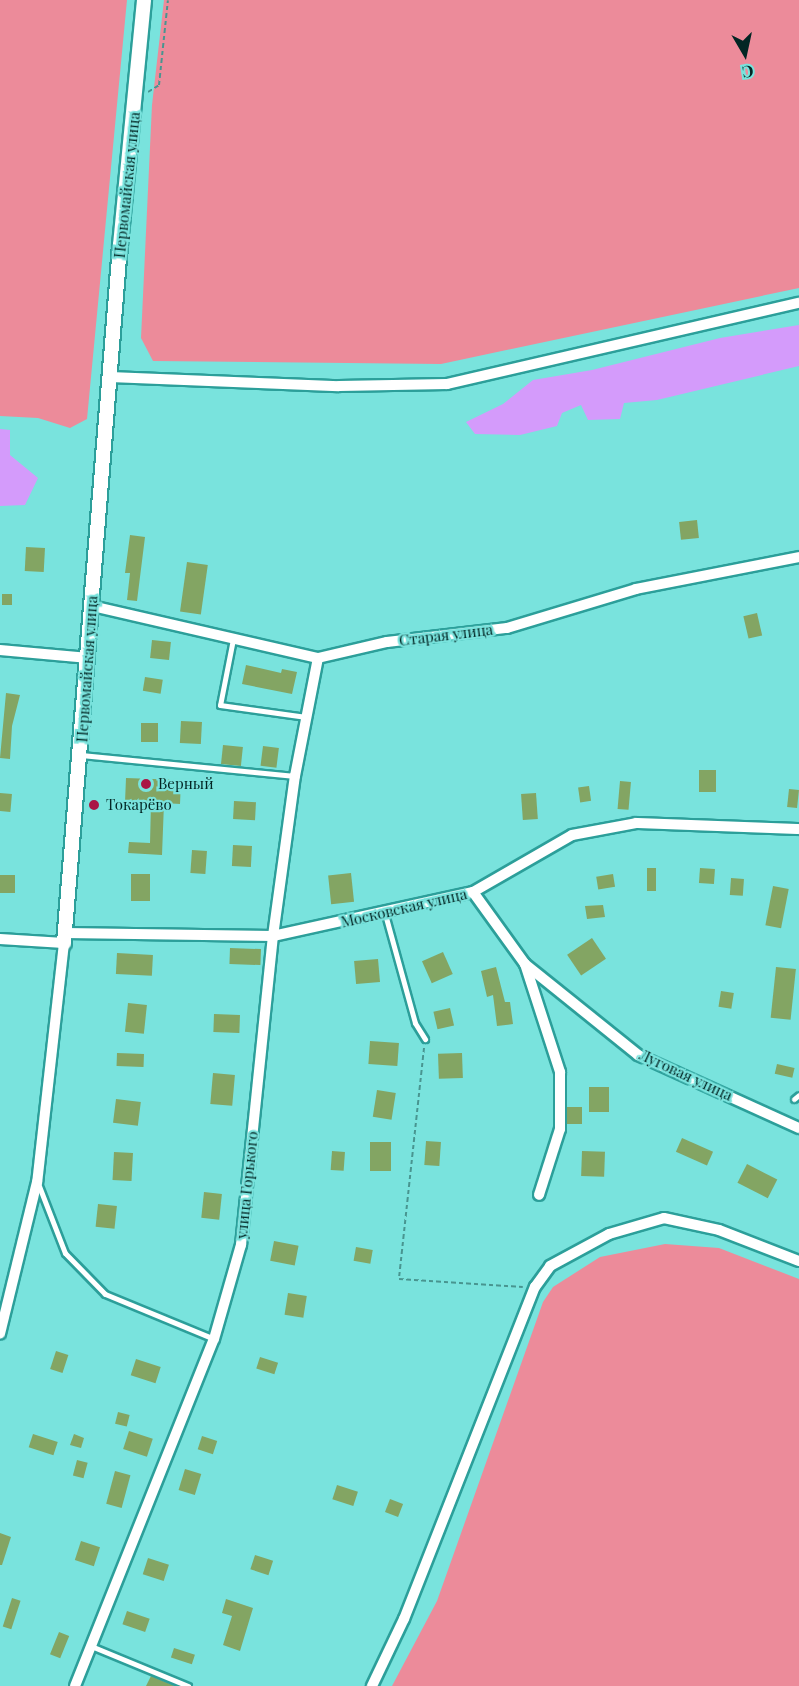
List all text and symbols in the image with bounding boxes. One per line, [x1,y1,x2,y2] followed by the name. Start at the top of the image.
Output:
[715,24,775,84] north arrow
[741,61,755,84] text: С
[110,111,144,259] street label: Первомайская улица
[73,595,101,743] street label: Первомайская улица
[398,620,494,650] street label: Старая улица
[158,775,214,793] place label: Верный
[139,777,153,791] marker: Верный
[106,796,172,814] place label: Токарёво
[87,798,101,812] marker: Токарёво
[339,885,469,931] street label: Московская улица
[637,1046,735,1104] street label: Луговая улица
[232,1130,262,1240] street label: улица Горького

